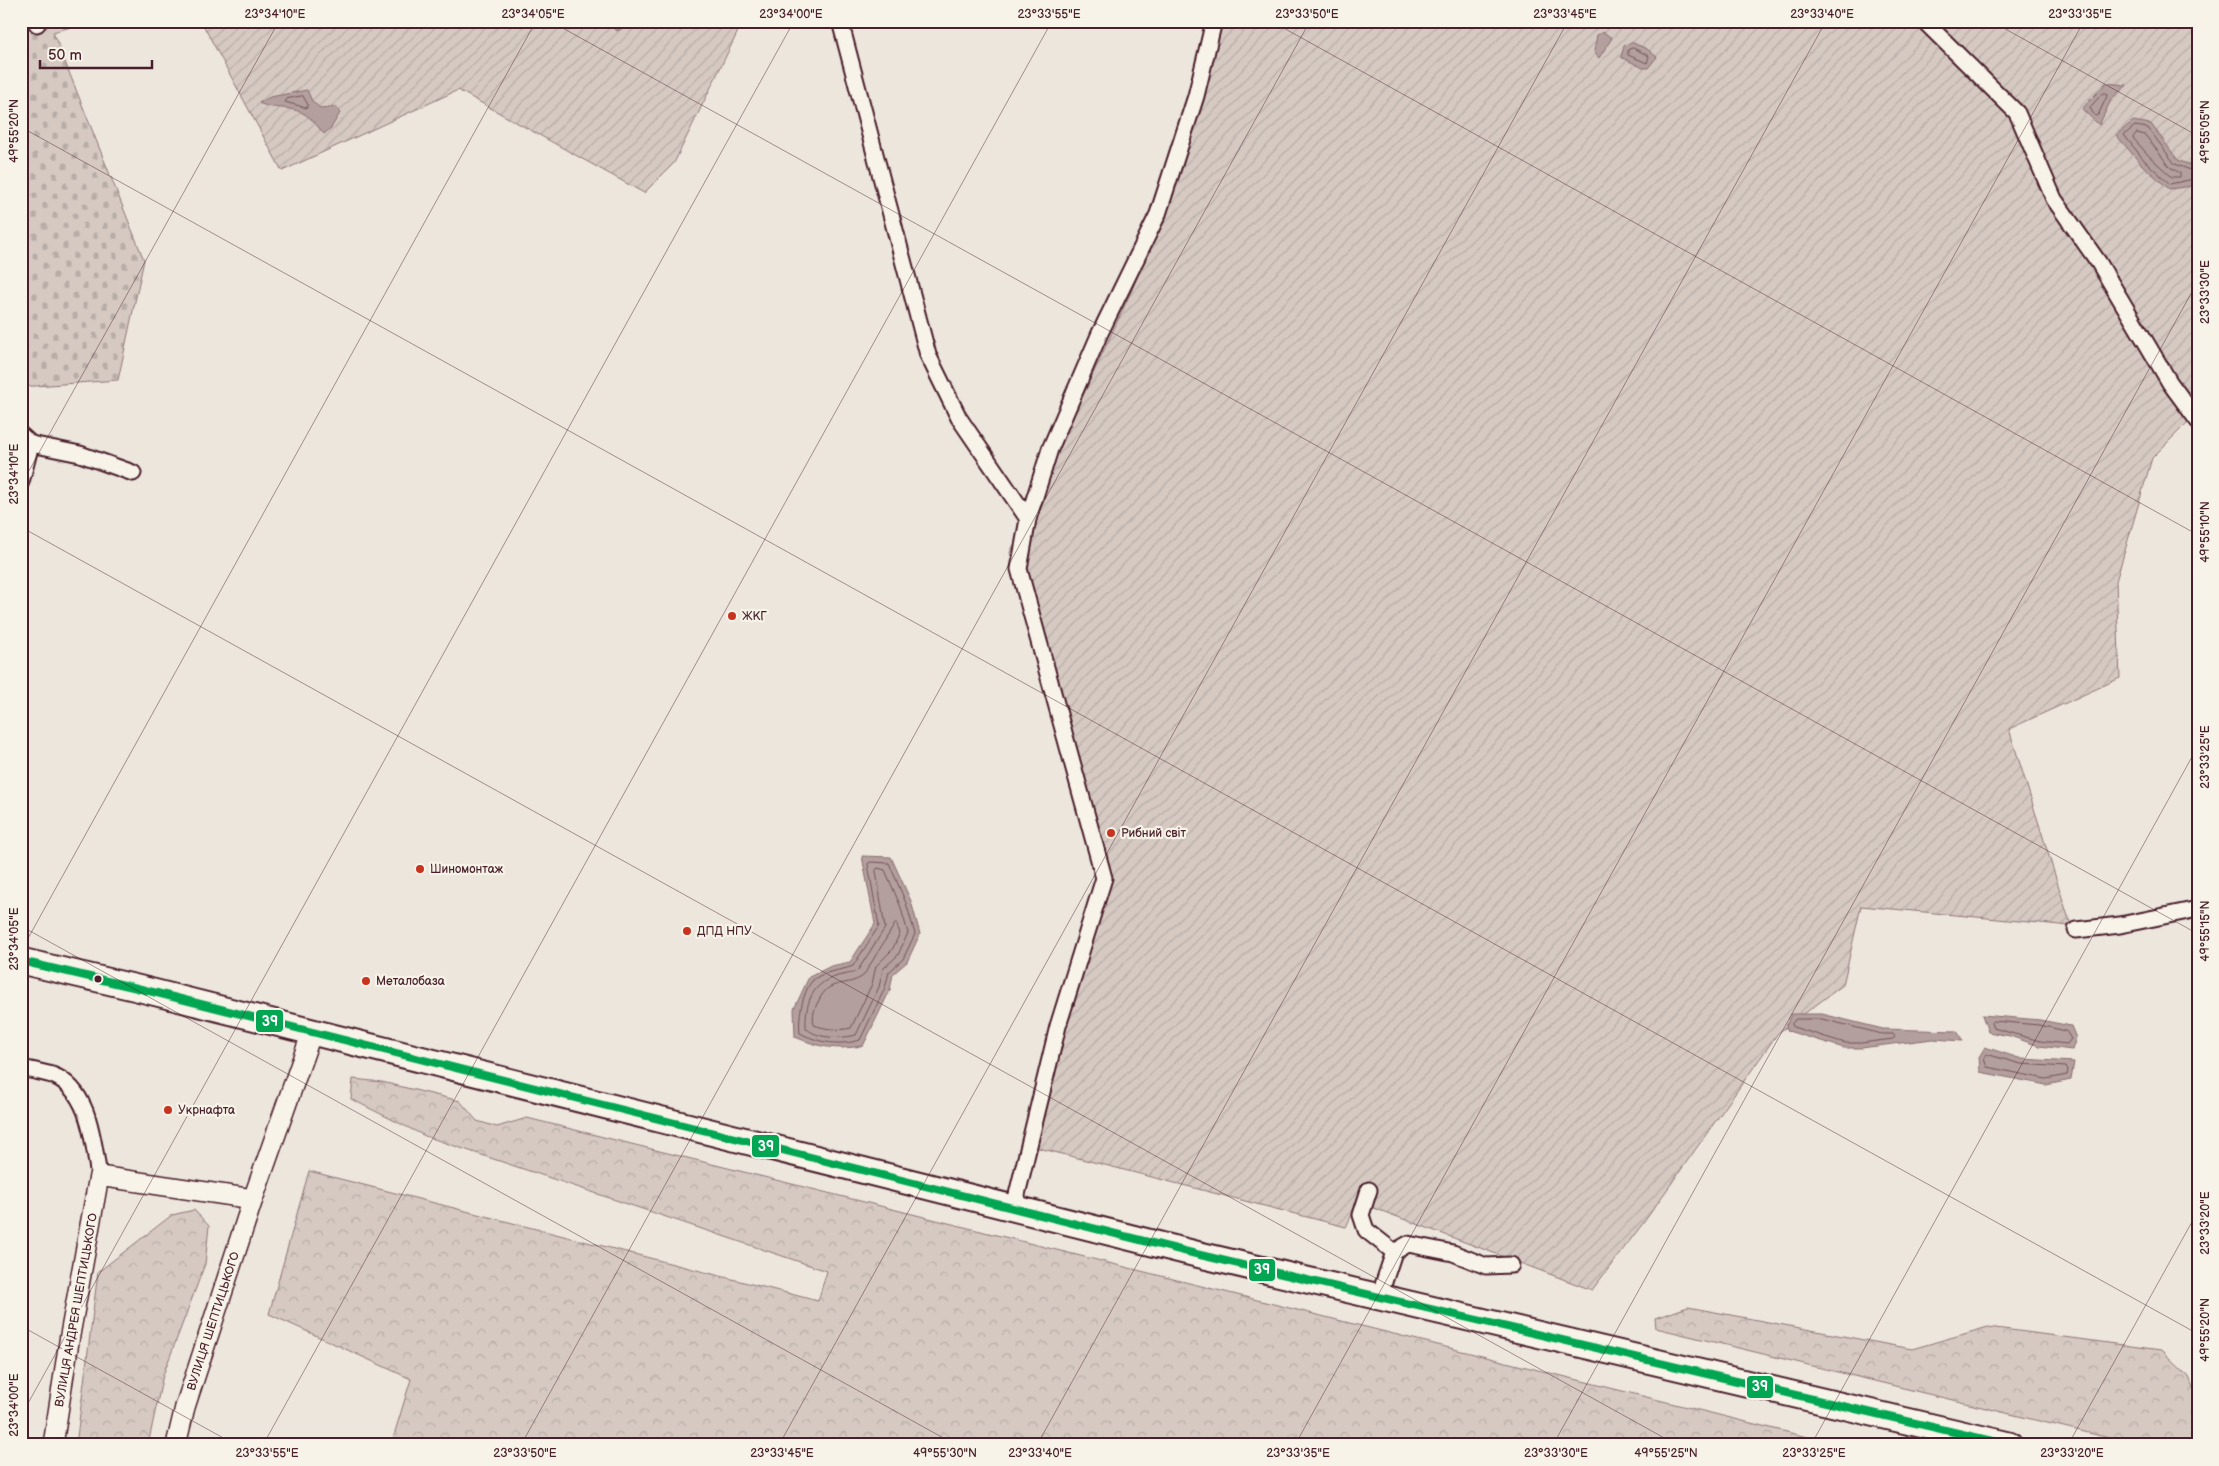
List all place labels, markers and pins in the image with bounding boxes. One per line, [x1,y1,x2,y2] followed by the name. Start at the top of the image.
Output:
[742,609,767,624] place label: ЖКГ
[726,610,738,622] marker: ЖКГ
[1121,826,1187,841] place label: Рибний світ
[1105,827,1117,839] marker: Рибний світ
[430,862,504,877] place label: Шиномонтаж
[414,863,426,875] marker: Шиномонтаж
[697,924,752,939] place label: ДПД НПУ
[681,925,693,937] marker: ДПД НПУ
[93,974,103,984] unlabelled marker
[376,974,445,989] place label: Металобаза
[360,975,372,987] marker: Металобаза
[178,1103,235,1118] place label: Укрнафта
[162,1104,174,1116] marker: Укрнафта

